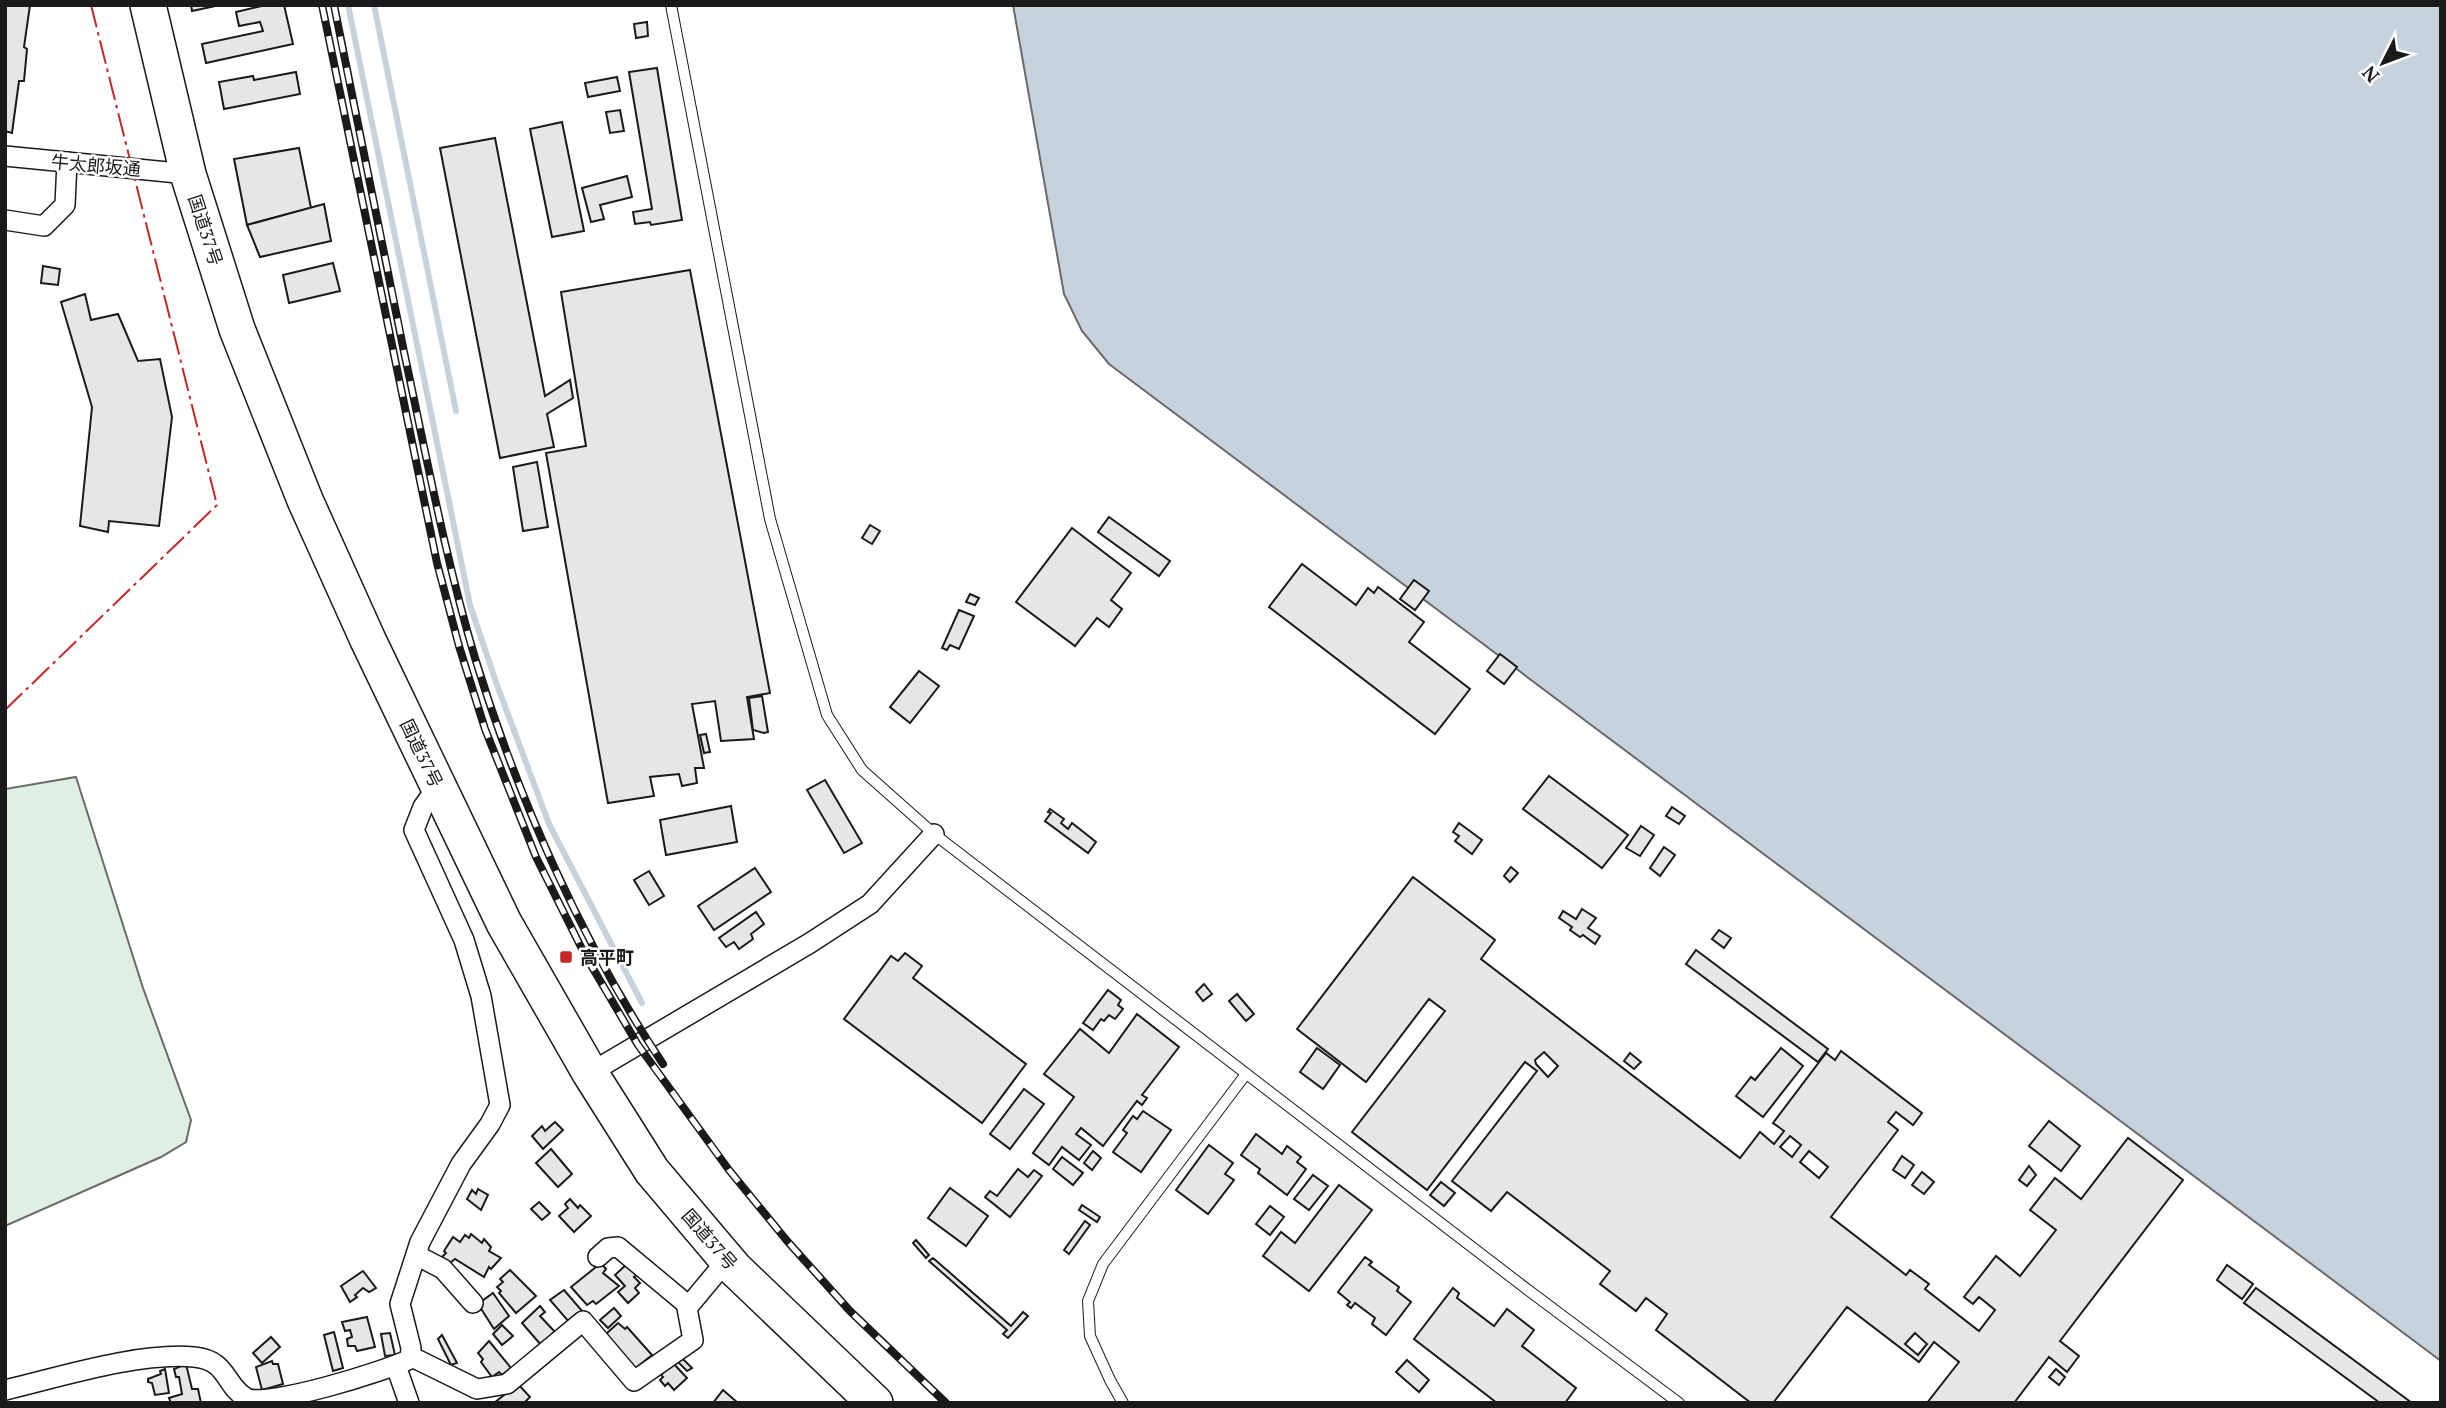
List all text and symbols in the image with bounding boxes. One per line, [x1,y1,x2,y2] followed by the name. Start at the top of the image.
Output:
[2348,28,2418,98] north arrow
[2355,61,2384,88] text: N
[50,149,142,181] street label: 牛太郎坂通
[183,191,229,269] street label: 国道37号
[395,715,449,791] street label: 国道37号
[580,945,634,969] place label: 高平町
[558,949,574,965] marker: 高平町
[677,1204,743,1274] street label: 国道37号

